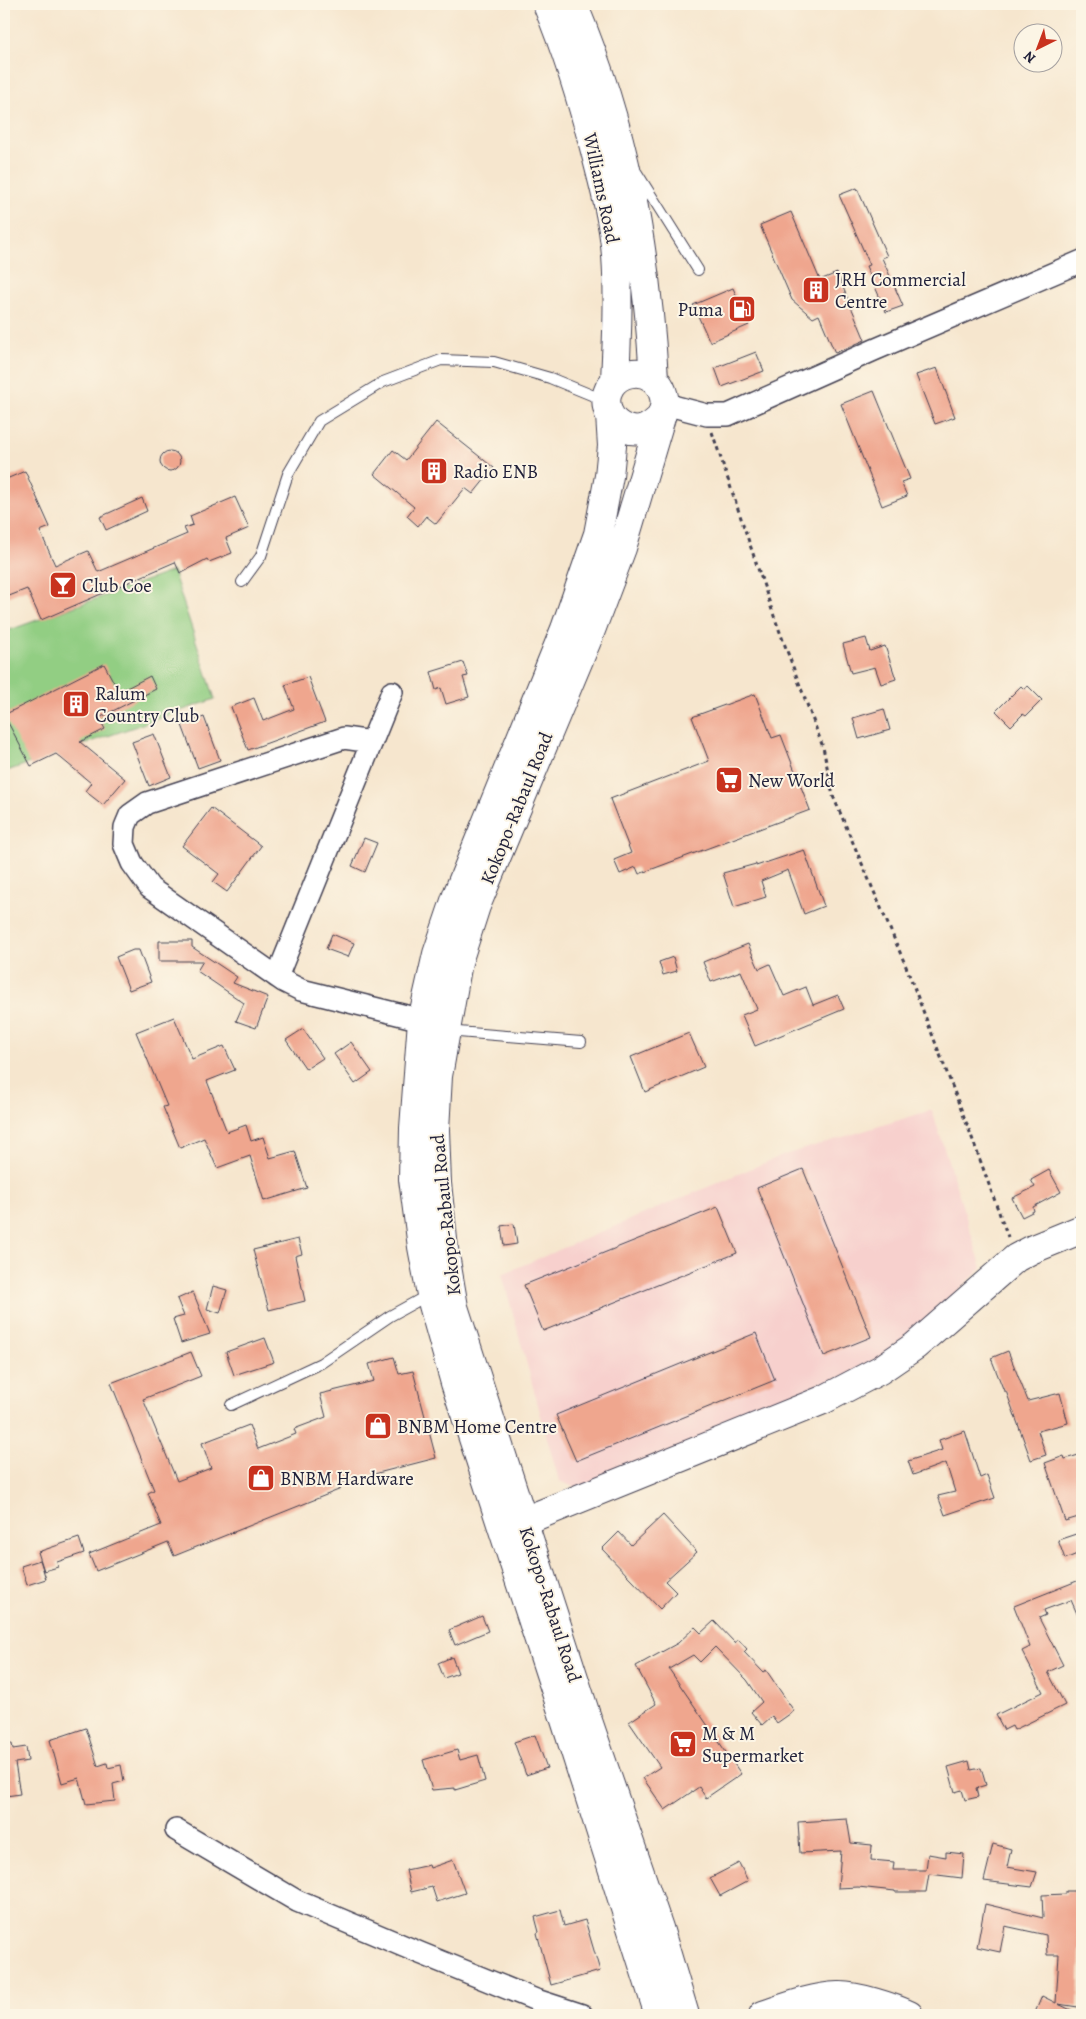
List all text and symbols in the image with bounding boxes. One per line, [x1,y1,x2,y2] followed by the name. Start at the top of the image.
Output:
[1014,22,1064,72] north arrow
[1019,47,1040,68] text: N
[576,129,626,247] street label: Williams Road
[835,267,966,315] place label: JRH Commercial Centre
[801,275,831,305] building icon: JRH Commercial Centre
[727,294,757,324] fuel station icon: Puma
[678,297,723,323] place label: Puma
[419,456,449,486] building icon: Radio ENB
[453,459,538,485] place label: Radio ENB
[48,570,78,600] bar icon: Club Coe
[82,573,152,599] place label: Club Coe
[95,681,199,729] place label: Ralum Country Club
[61,689,91,719] building icon: Ralum Country Club
[474,728,560,888] street label: Kokopo-Rabaul Road
[714,765,744,795] supermarket icon: New World
[748,768,836,794] place label: New World
[424,1132,467,1297] street label: Kokopo-Rabaul Road
[363,1411,393,1441] shop icon: BNBM Home Centre
[397,1414,557,1440] place label: BNBM Home Centre
[246,1463,276,1493] shop icon: BNBM Hardware
[280,1466,414,1492] place label: BNBM Hardware
[513,1523,588,1686] street label: Kokopo-Rabaul Road
[702,1721,804,1769] place label: M & M Supermarket
[668,1729,698,1759] supermarket icon: M & M Supermarket

